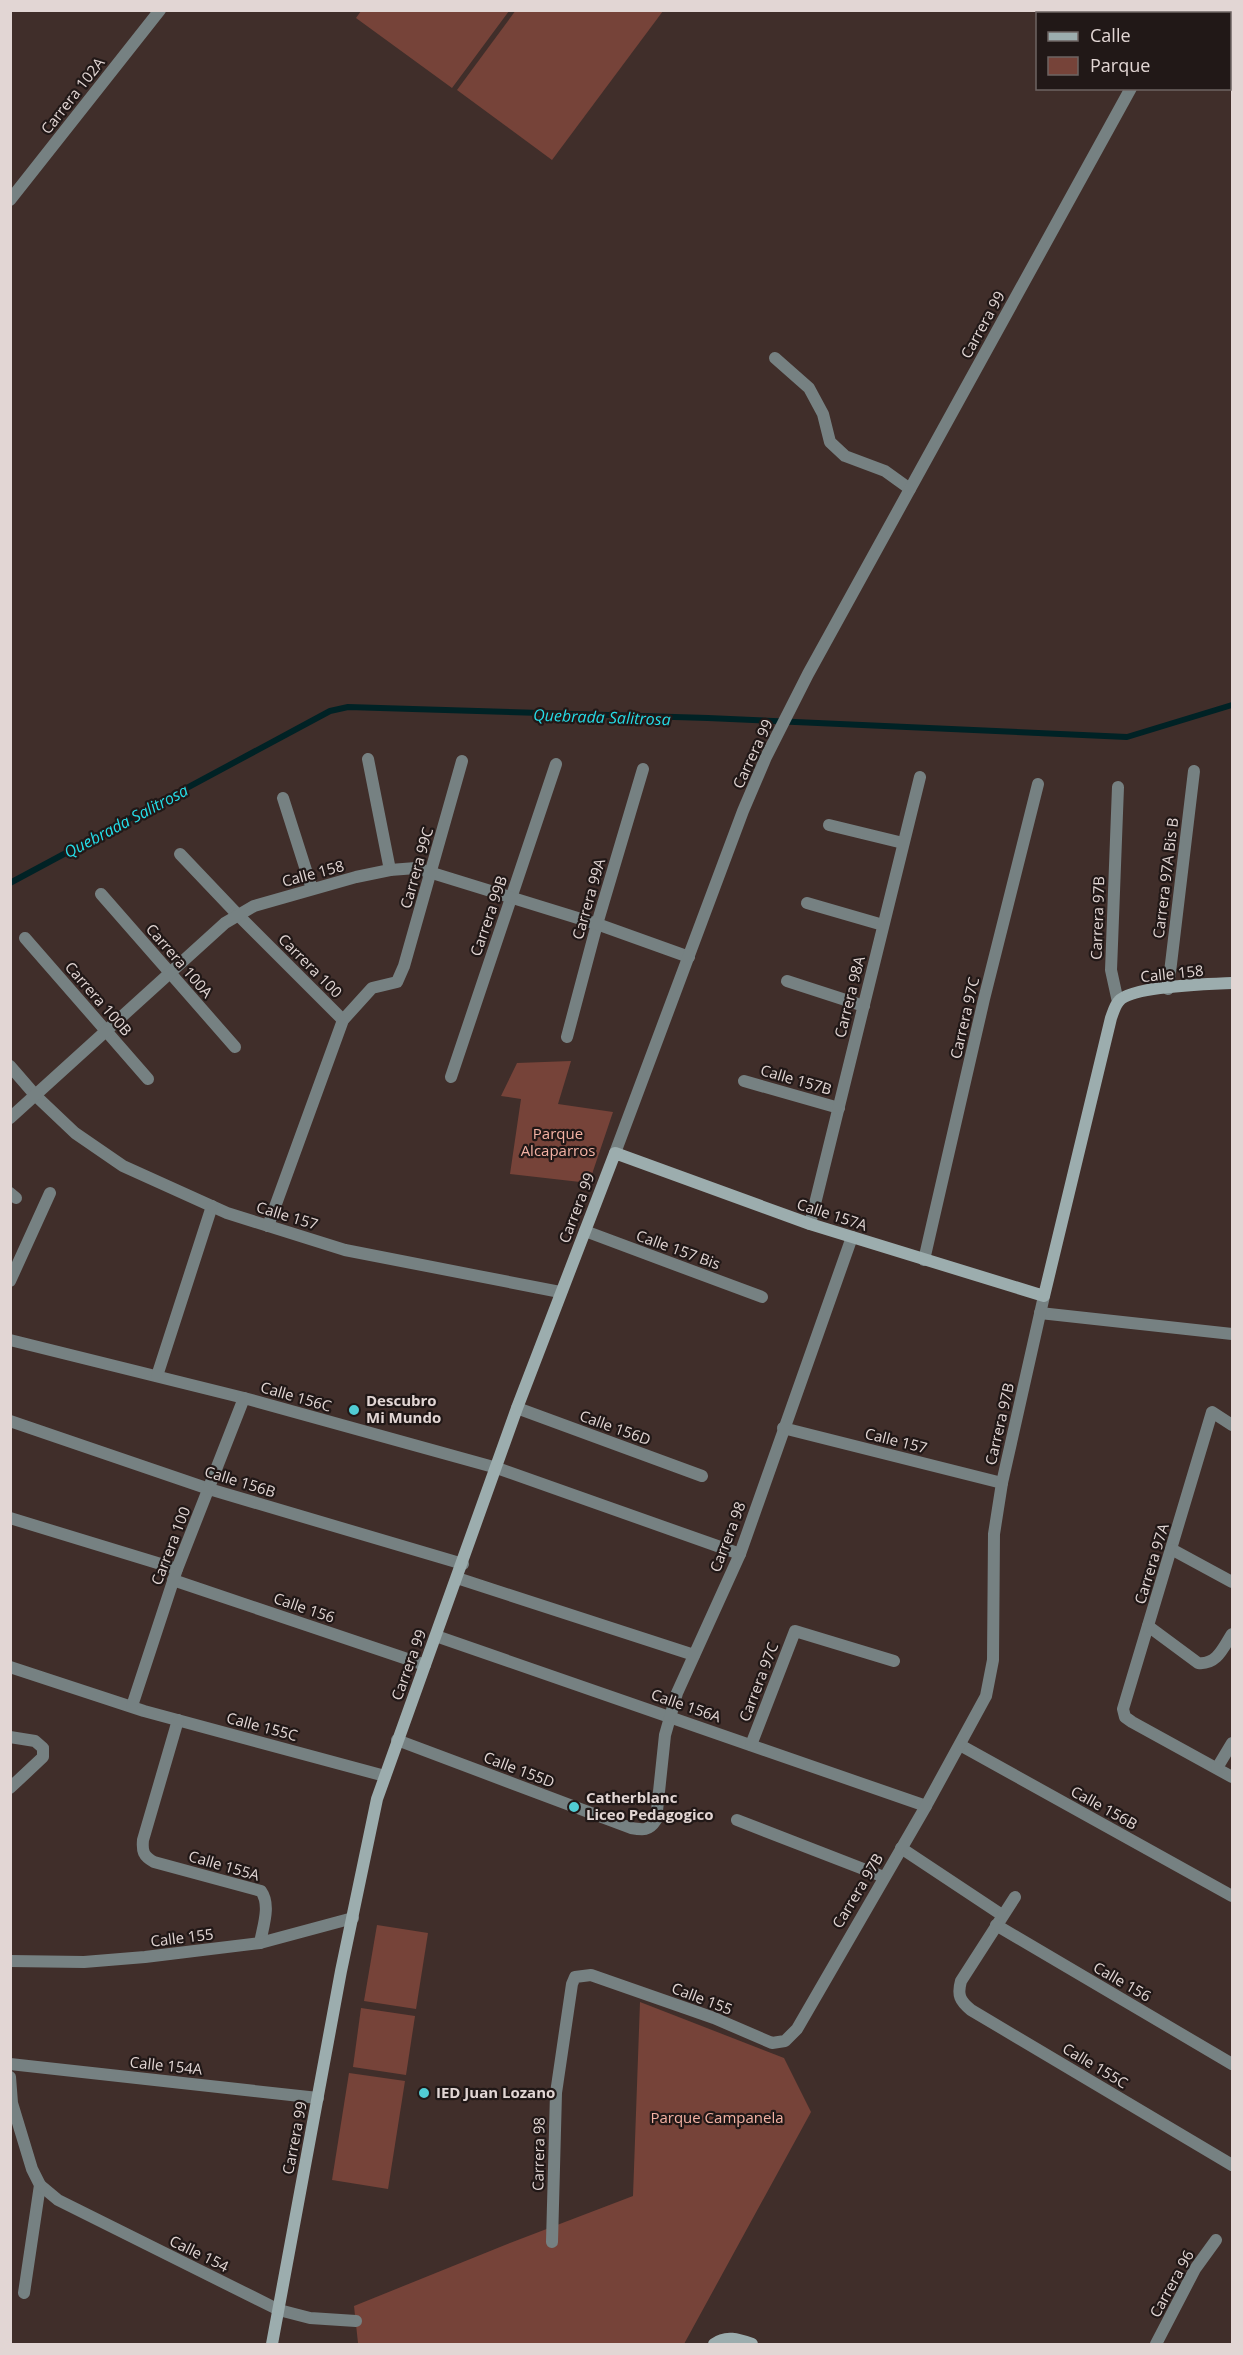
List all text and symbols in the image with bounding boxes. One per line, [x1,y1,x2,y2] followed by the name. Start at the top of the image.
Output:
[1036,12,1231,90] legend
[1090,23,1131,47] text: Calle
[36,53,109,138] street label: Carrera 102A
[1090,53,1150,77] text: Parque
[955,287,1009,362] street label: Carrera 99
[533,704,671,730] water label: Quebrada Salitrosa
[727,716,777,791] street label: Carrera 99
[60,779,192,863] water label: Quebrada Salitrosa
[1148,816,1182,939] street label: Carrera 97A Bis B
[395,825,437,911] street label: Carrera 99C
[280,855,346,891] street label: Calle 158
[567,855,609,942] street label: Carrera 99A
[465,873,511,958] street label: Carrera 99B
[1086,876,1108,960] street label: Carrera 97B
[142,919,218,1002] street label: Carrera 100A
[274,929,347,1002] street label: Carrera 100
[829,953,869,1040] street label: Carrera 98A
[61,957,137,1040] street label: Carrera 100B
[1139,960,1204,986] street label: Calle 158
[945,975,983,1061] street label: Carrera 97C
[758,1059,834,1099] street label: Calle 157B
[521,1123,595,1160] park label: Parque Alcaparros
[553,1170,599,1246] street label: Carrera 99
[795,1193,871,1235] street label: Calle 157A
[254,1196,321,1234] street label: Calle 157
[634,1225,723,1273] street label: Calle 157 Bis
[259,1376,334,1416] street label: Calle 156C
[980,1381,1018,1467] street label: Carrera 97B
[366,1390,441,1427] place label: Descubro Mi Mundo
[347,1403,361,1417] marker: Descubro Mi Mundo
[577,1405,654,1449] street label: Calle 156D
[863,1423,929,1457] street label: Calle 157
[202,1461,278,1501] street label: Calle 156B
[704,1499,750,1575] street label: Carrera 98
[146,1504,194,1588] street label: Carrera 100
[1129,1520,1173,1607] street label: Carrera 97A
[271,1587,338,1627] street label: Calle 156
[386,1626,430,1703] street label: Carrera 99
[734,1639,782,1724] street label: Carrera 97C
[649,1684,725,1727] street label: Calle 156A
[224,1707,300,1745] street label: Calle 155C
[481,1746,558,1792] street label: Calle 155D
[1068,1781,1141,1834] street label: Calle 156B
[586,1787,713,1824] place label: Catherblanc Liceo Pedagogico
[567,1800,581,1814] marker: Catherblanc Liceo Pedagogico
[186,1845,263,1885] street label: Calle 155A
[827,1849,887,1931] street label: Carrera 97B
[149,1923,215,1951] street label: Calle 155
[1090,1957,1155,2006] street label: Calle 156
[669,1977,736,2019] street label: Calle 155
[1059,2038,1132,2092] street label: Calle 155C
[129,2051,204,2079] street label: Calle 154A
[436,2082,555,2102] place label: IED Juan Lozano
[417,2086,431,2100] marker: IED Juan Lozano
[277,2100,311,2176] street label: Carrera 99
[650,2107,784,2127] park label: Parque Campanela
[527,2117,549,2191] street label: Carrera 98
[167,2230,233,2276] street label: Calle 154
[1144,2246,1198,2321] street label: Carrera 96

